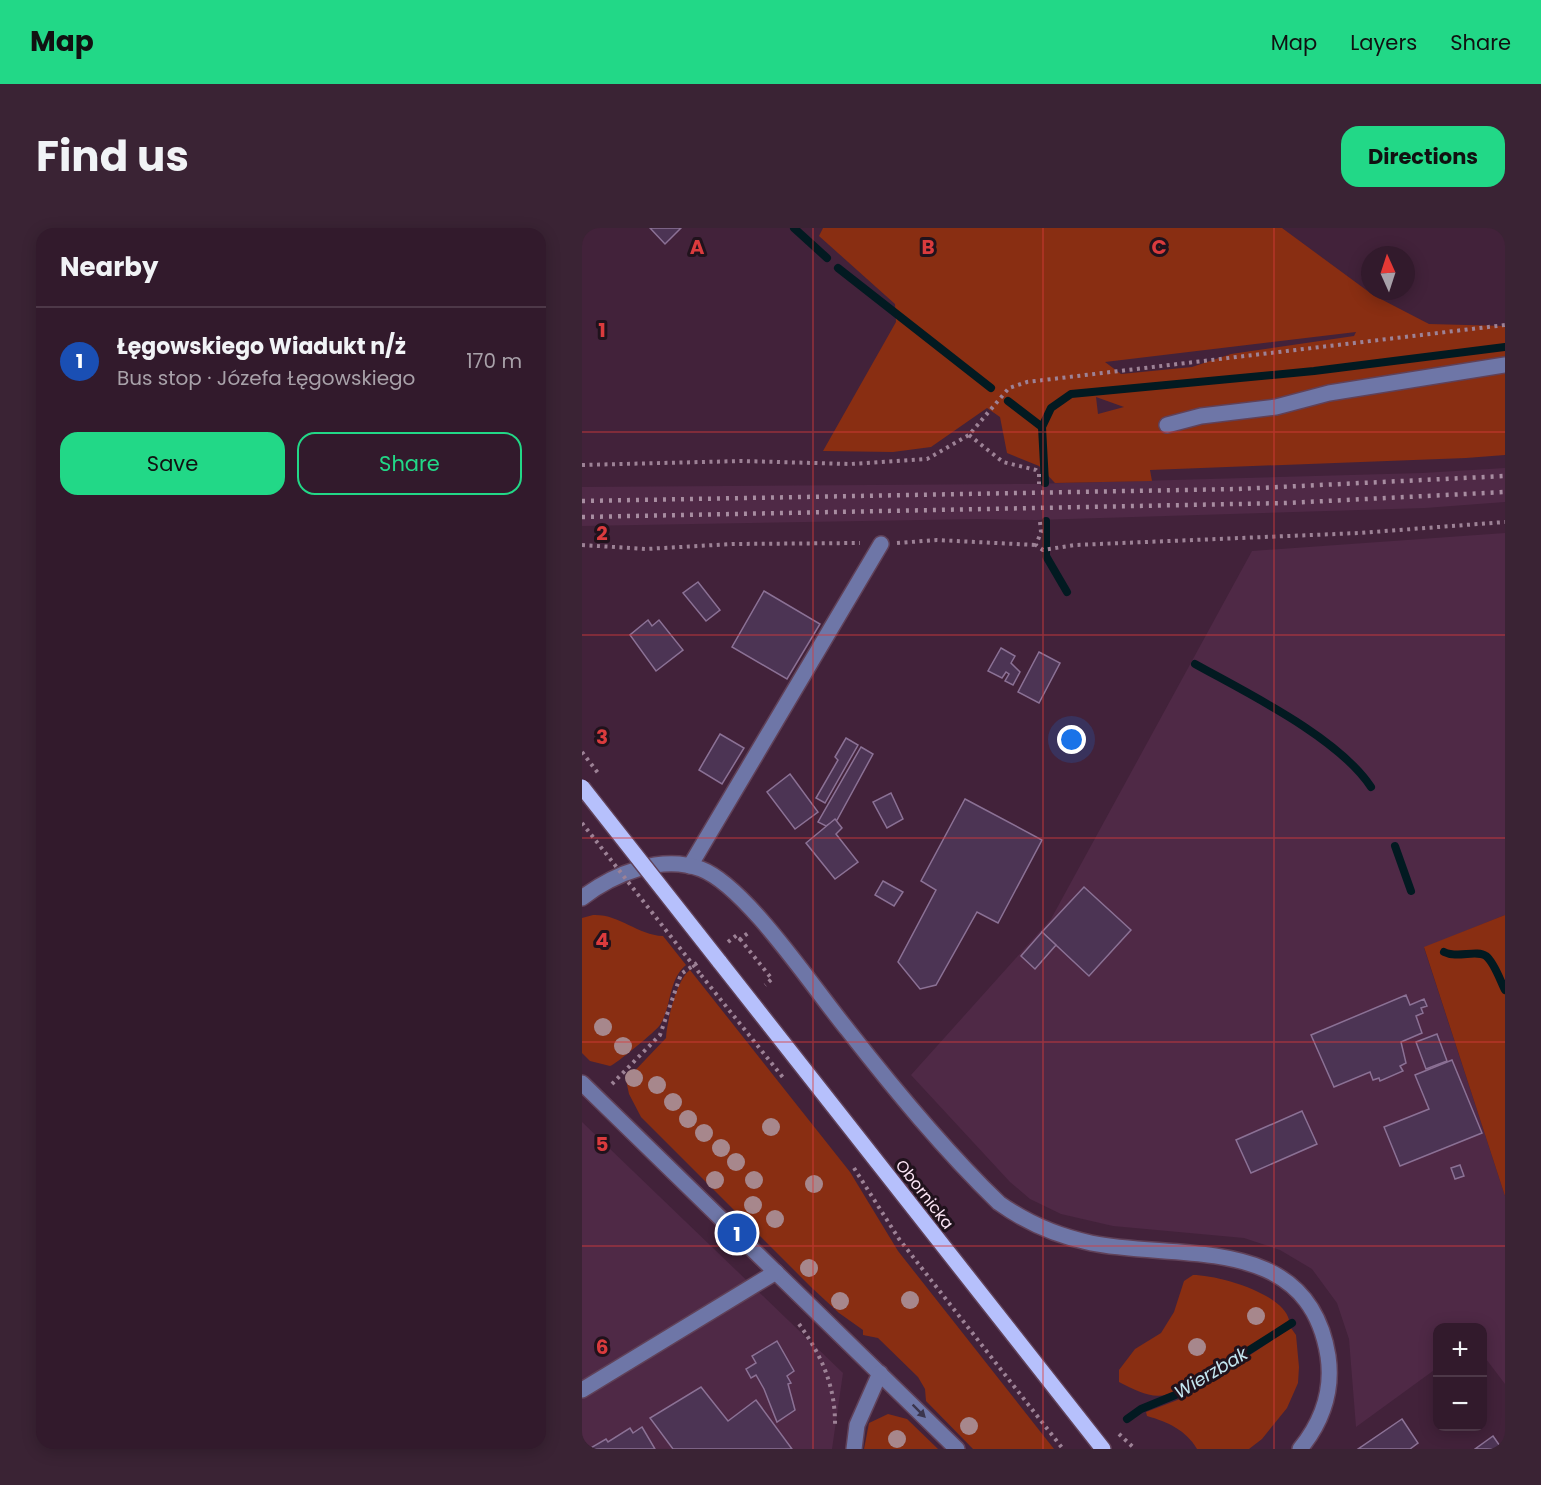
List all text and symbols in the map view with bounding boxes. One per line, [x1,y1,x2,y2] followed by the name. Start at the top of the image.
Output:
[30,22,94,61] text: Map
[1271,28,1317,57] text: Map
[1350,28,1417,57] text: Layers
[1450,28,1511,57] text: Share
[1341,126,1505,187] button: Directions
[36,127,189,186] text: Find us
[690,233,705,261] text: A
[921,233,935,261] text: B
[1151,233,1167,261] text: C
[1361,246,1415,300] north arrow
[60,249,158,285] text: Nearby
[598,316,606,344] text: 1
[117,331,406,362] text: Łęgowskiego Wiadukt n/ż
[76,347,83,375] text: 1
[466,347,522,375] text: 170 m
[117,364,415,392] text: Bus stop · Józefa Łęgowskiego
[60,432,285,495] button: Save
[297,432,522,495] button: Share
[596,519,608,547] text: 2
[596,723,608,751] text: 3
[1057,725,1086,754] your location
[595,926,609,954] text: 4
[596,1130,609,1158] text: 5
[890,1155,959,1234] street label: Obornicka
[718,1210,756,1256] pin: 1
[1433,1323,1487,1431] map controls
[1433,1323,1487,1377] button: +
[596,1333,608,1361] text: 6
[1169,1340,1253,1404] water label: Wierzbak
[1433,1377,1487,1431] button: −
[911,1404,926,1418] one-way arrow

